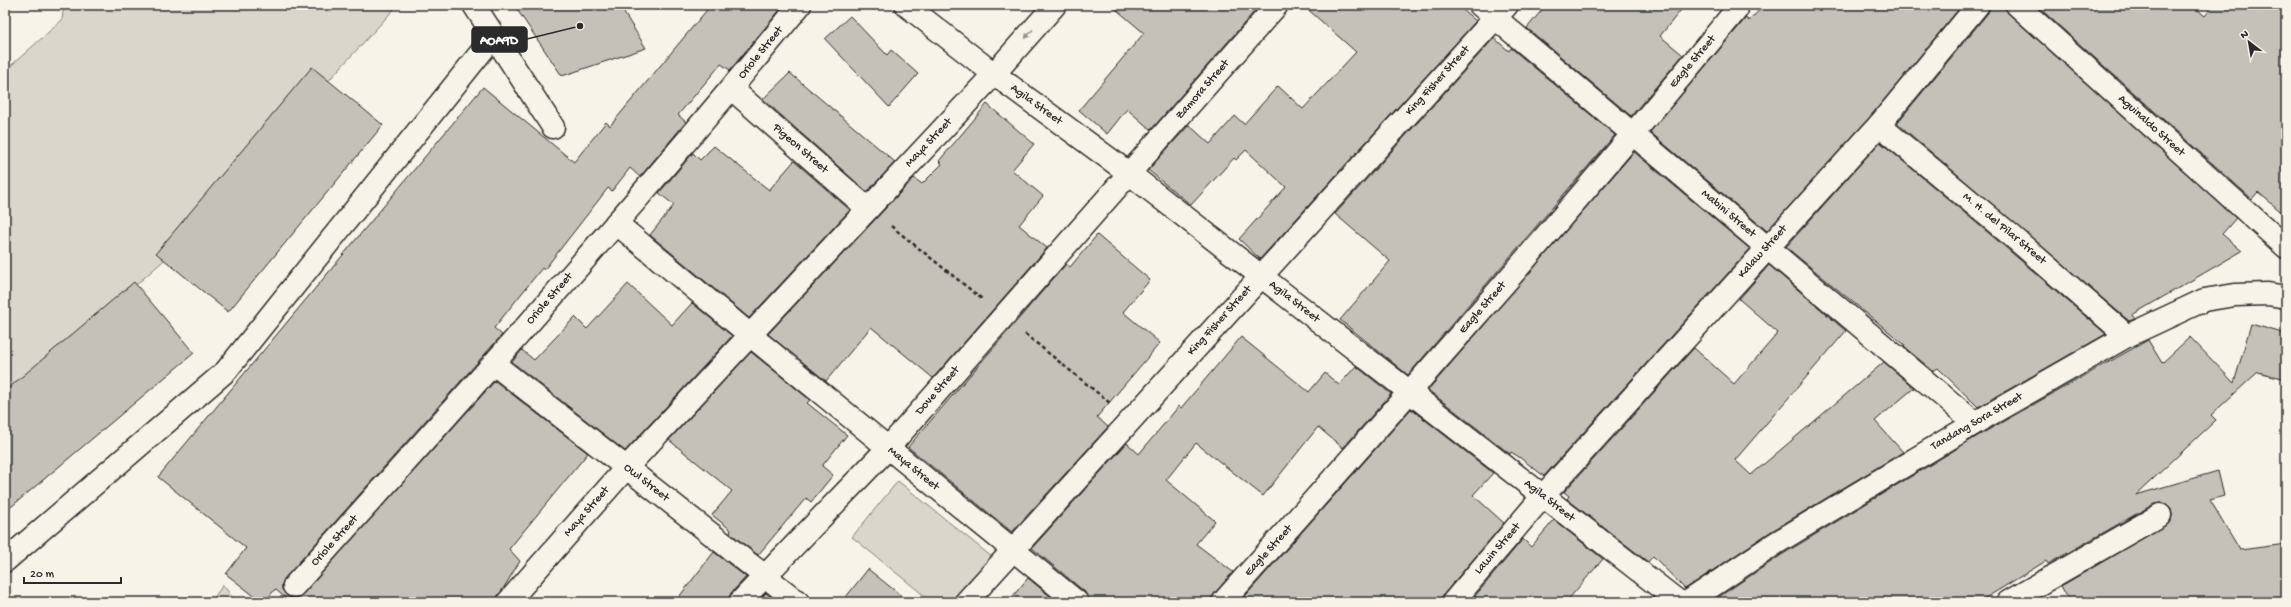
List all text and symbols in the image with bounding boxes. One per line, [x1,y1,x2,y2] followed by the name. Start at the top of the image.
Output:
[2229,22,2269,62] north arrow
[735,23,787,82] street label: Oriole Street
[472,27,527,52] callout: AOA9D
[2239,28,2251,42] text: N
[1024,29,1034,39] one-way arrow
[1667,32,1720,91] street label: Eagle Street
[479,34,519,49] text: AOA9D
[1403,42,1474,119] street label: King Fisher Street
[1173,56,1234,123] street label: Zamora Street
[1007,82,1066,129] street label: Agila Street
[2115,92,2188,160] street label: Aguinaldo Street
[903,115,956,171] street label: Maya Street
[769,120,831,178] street label: Pigeon Street
[1698,187,1759,242] street label: Mabini Street
[1959,190,2049,269] street label: M. H. del Pilar Street
[1735,222,1791,281] street label: Kalaw Street
[524,269,577,328] street label: Oriole Street
[1266,278,1323,327] street label: Agila Street
[1457,278,1510,337] street label: Eagle Street
[1185,282,1256,359] street label: King Fisher Street
[912,363,964,419] street label: Dove Street
[1928,389,2026,454] street label: Tandang Sora Street
[884,444,943,495] street label: Maya Street
[620,461,672,506] street label: Owl Street
[1521,477,1578,526] street label: Agila Street
[561,483,613,540] street label: Maya Street
[308,512,362,569] street label: Oriole Street
[1472,520,1525,578] street label: Lawin Street
[1242,521,1297,580] street label: Eagle Street
[24,559,121,585] scale bar
[30,568,55,582] text: 20 m

